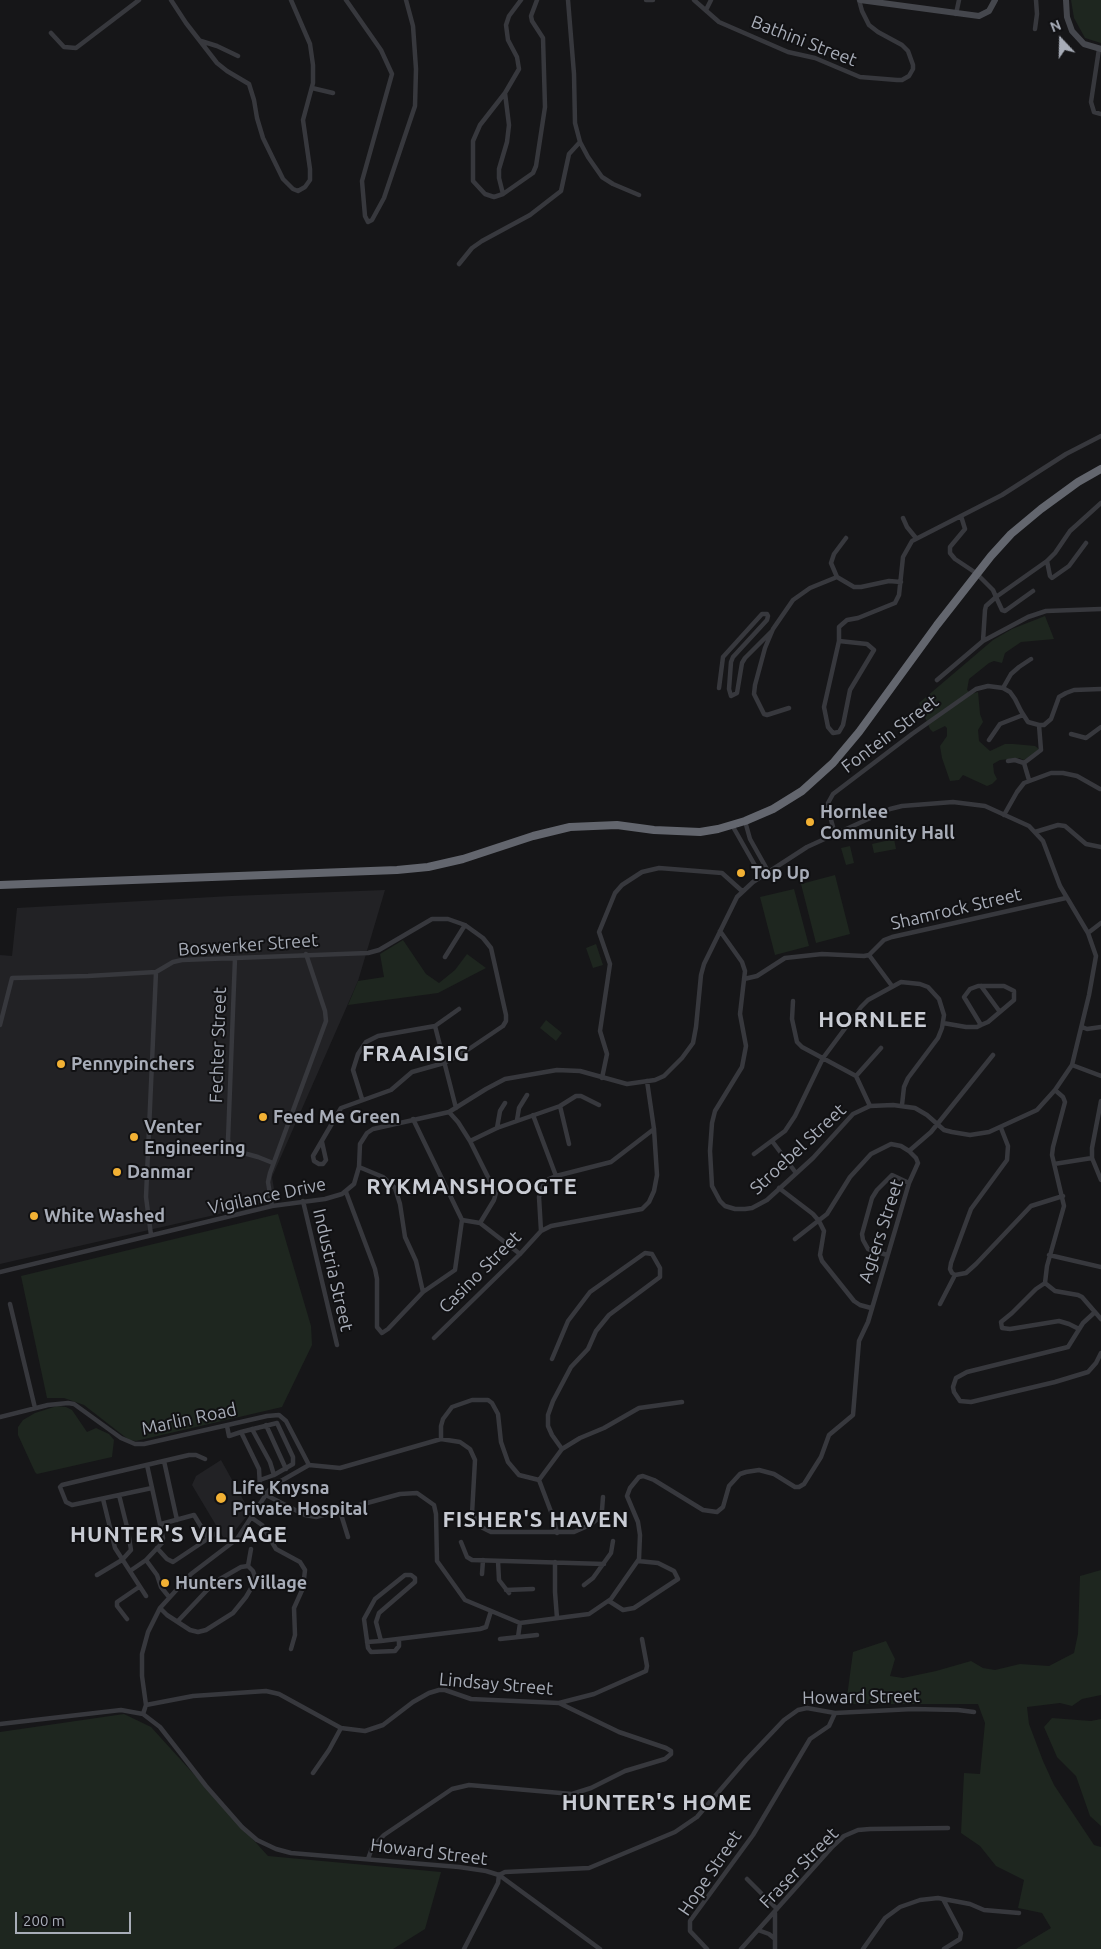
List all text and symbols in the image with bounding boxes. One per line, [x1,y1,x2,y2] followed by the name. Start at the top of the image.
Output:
[748,11,860,71] street label: Bathini Street
[1036,15,1086,65] north arrow
[1048,17,1063,35] text: N
[837,690,943,778] street label: Fontein Street
[820,801,955,844] place label: Hornlee Community Hall
[804,816,816,828] marker: Hornlee Community Hall
[751,862,810,884] place label: Top Up
[735,867,747,879] marker: Top Up
[888,883,1024,935] street label: Shamrock Street
[177,929,319,961] street label: Boswerker Street
[205,987,231,1103] street label: Fechter Street
[817,1007,929,1033] district label: HORNLEE
[361,1041,471,1067] district label: FRAAISIG
[71,1053,195,1075] place label: Pennypinchers
[55,1058,67,1070] marker: Pennypinchers
[746,1099,850,1199] street label: Stroebel Street
[273,1106,400,1128] place label: Feed Me Green
[257,1111,269,1123] marker: Feed Me Green
[144,1116,246,1158] place label: Venter Engineering
[128,1131,140,1143] marker: Venter Engineering
[127,1161,193,1183] place label: Danmar
[111,1166,123,1178] marker: Danmar
[206,1173,328,1219] street label: Vigilance Drive
[365,1174,579,1200] district label: RYKMANSHOOGTE
[854,1176,908,1286] street label: Agters Street
[44,1205,165,1227] place label: White Washed
[308,1206,358,1334] street label: Industria Street
[28,1210,40,1222] marker: White Washed
[434,1226,526,1318] street label: Casino Street
[139,1398,239,1440] street label: Marlin Road
[232,1477,368,1520] place label: Life Knysna Private Hospital
[214,1491,228,1505] marker: Life Knysna Private Hospital
[441,1507,631,1533] district label: FISHER'S HAVEN
[68,1522,290,1548] district label: HUNTER'S VILLAGE
[175,1572,307,1594] place label: Hunters Village
[159,1577,171,1589] marker: Hunters Village
[438,1668,554,1700] street label: Lindsay Street
[802,1685,920,1709] street label: Howard Street
[560,1790,754,1816] district label: HUNTER'S HOME
[755,1823,843,1913] street label: Fraser Street
[674,1826,746,1920] street label: Hope Street
[369,1834,489,1870] street label: Howard Street
[18,1902,134,1934] scale bar
[23,1912,65,1929] text: 200 m

